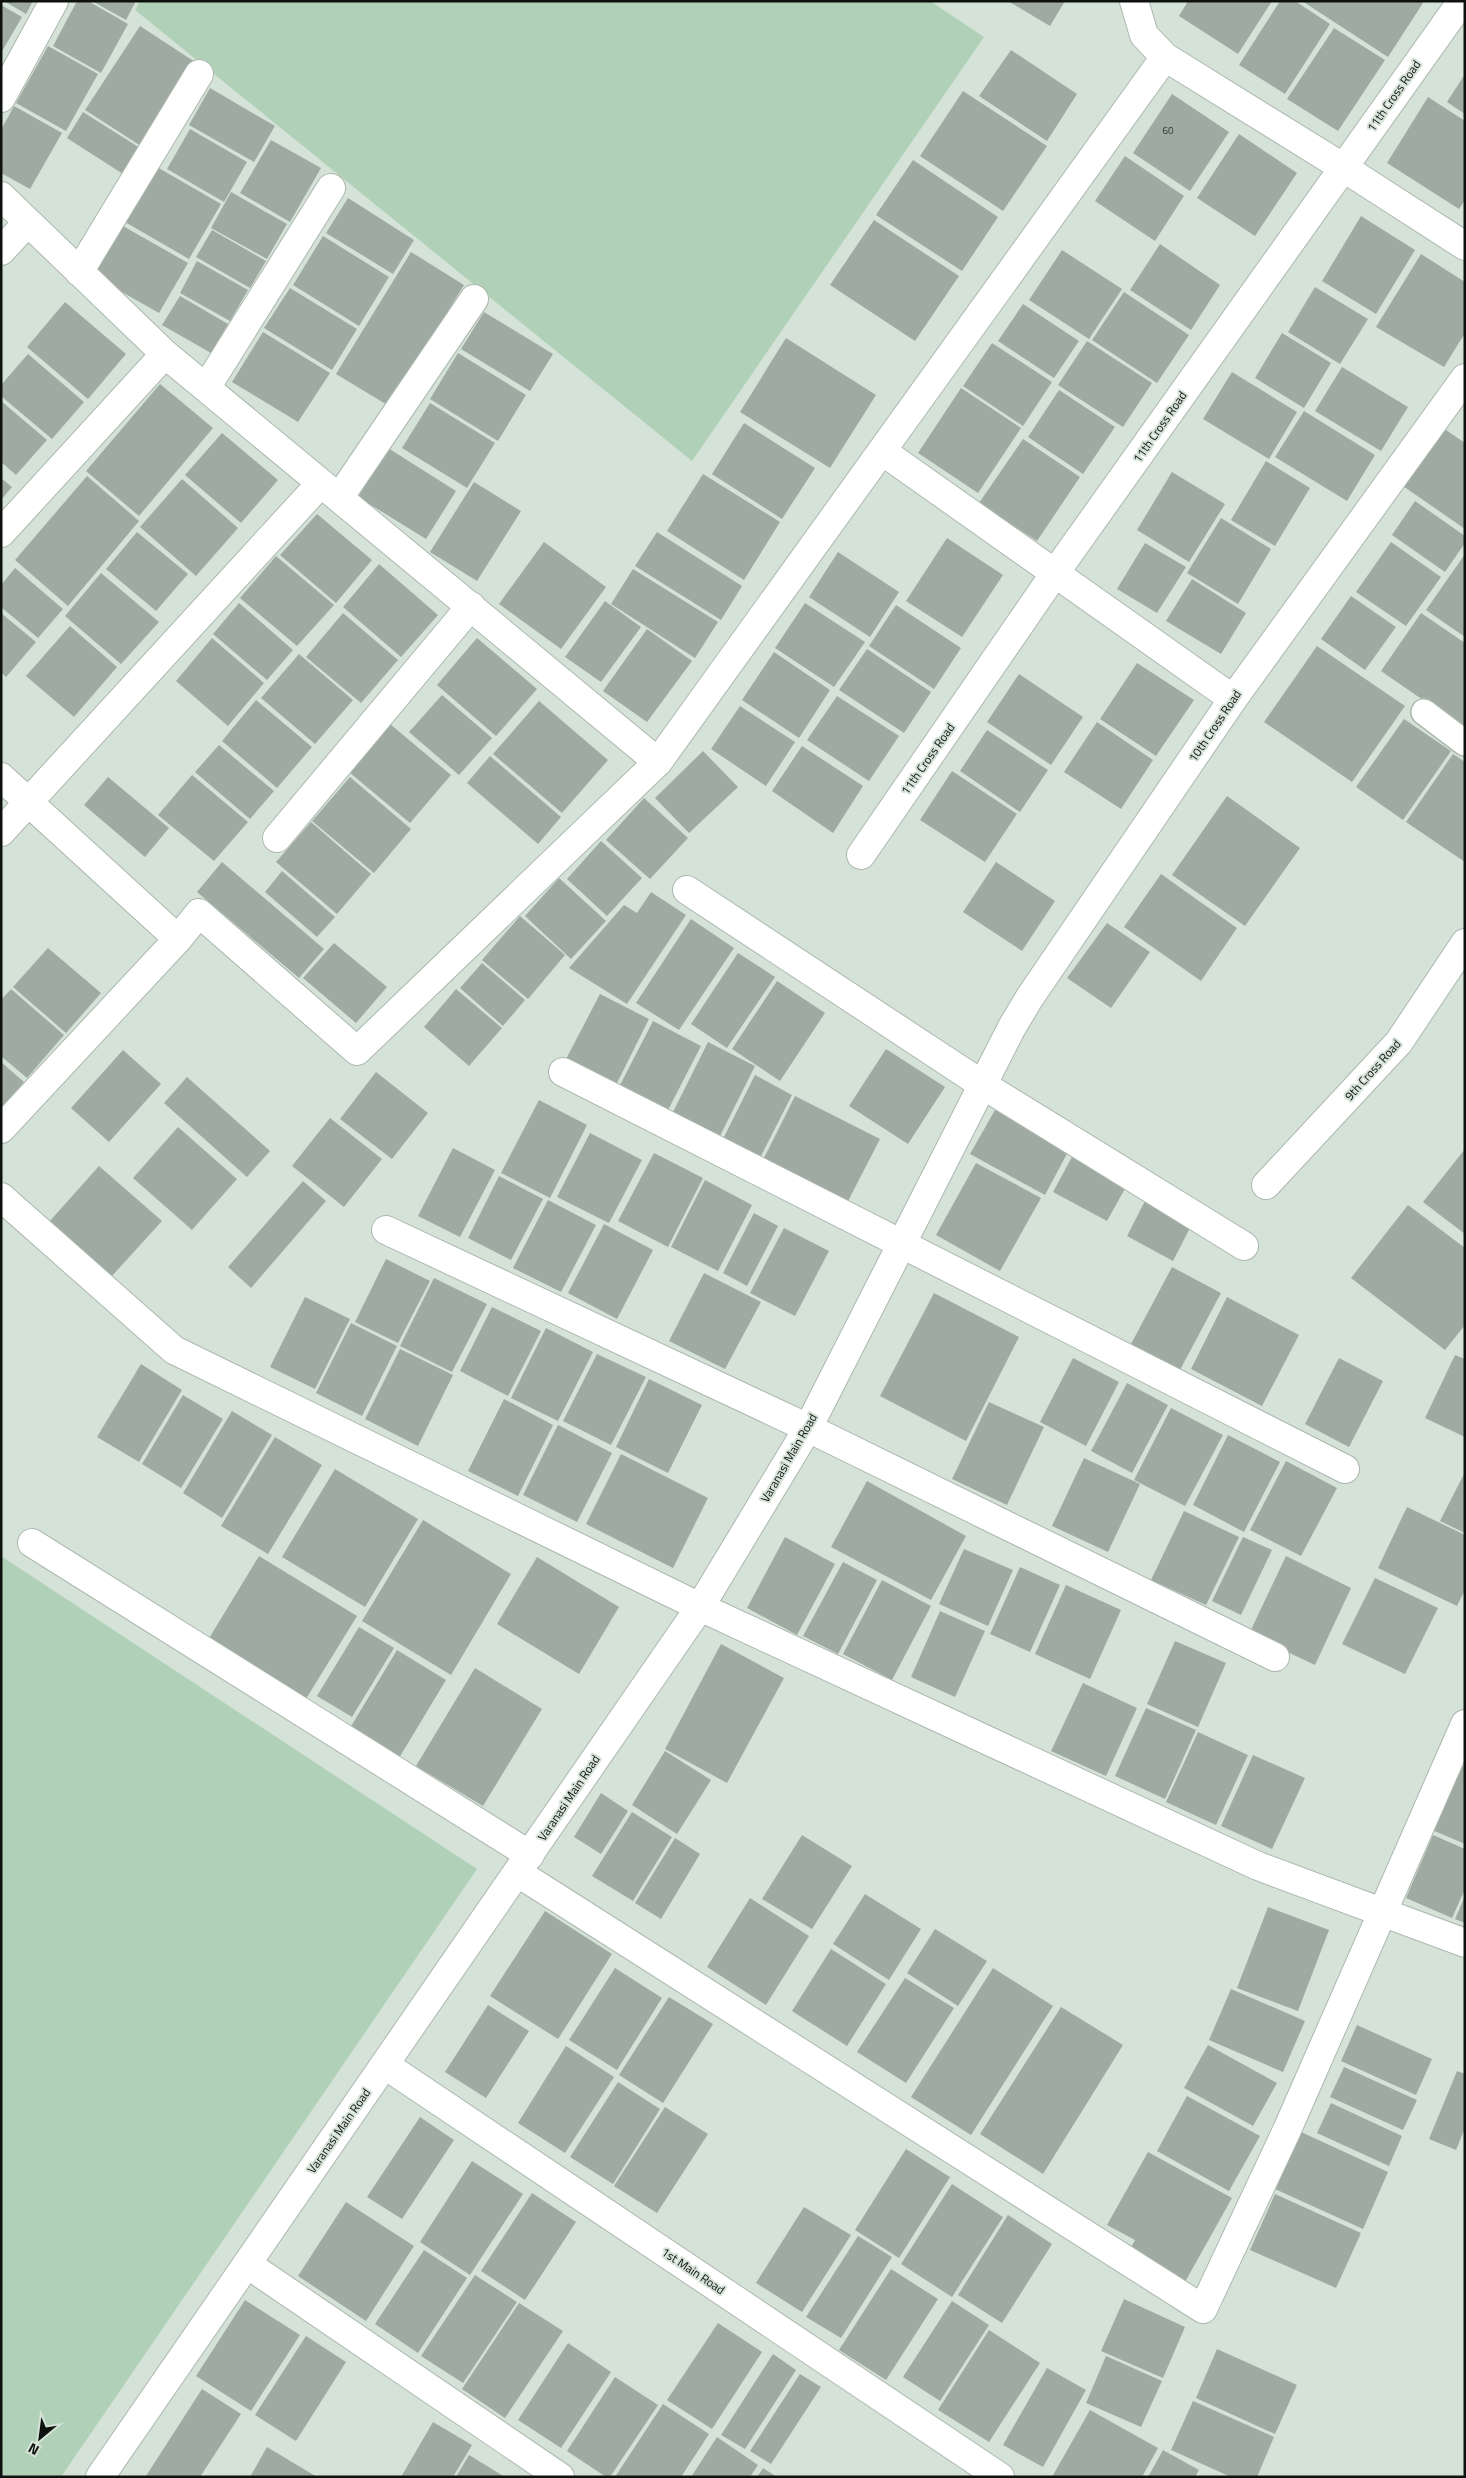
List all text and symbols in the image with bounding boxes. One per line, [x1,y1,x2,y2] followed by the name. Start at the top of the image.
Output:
[1362,56,1425,135] street label: 11th Cross Road
[1162,123,1174,138] house number: 60
[1128,387,1191,466] street label: 11th Cross Road
[1183,686,1246,766] street label: 10th Cross Road
[896,719,959,798] street label: 11th Cross Road
[1340,1035,1405,1105] street label: 9th Cross Road
[755,1410,822,1506] street label: Varanasi Main Road
[533,1751,604,1844] street label: Varanasi Main Road
[302,2084,375,2177] street label: Varanasi Main Road
[658,2242,729,2299] street label: 1st Main Road
[15,2413,65,2463] north arrow
[24,2438,43,2461] text: N

